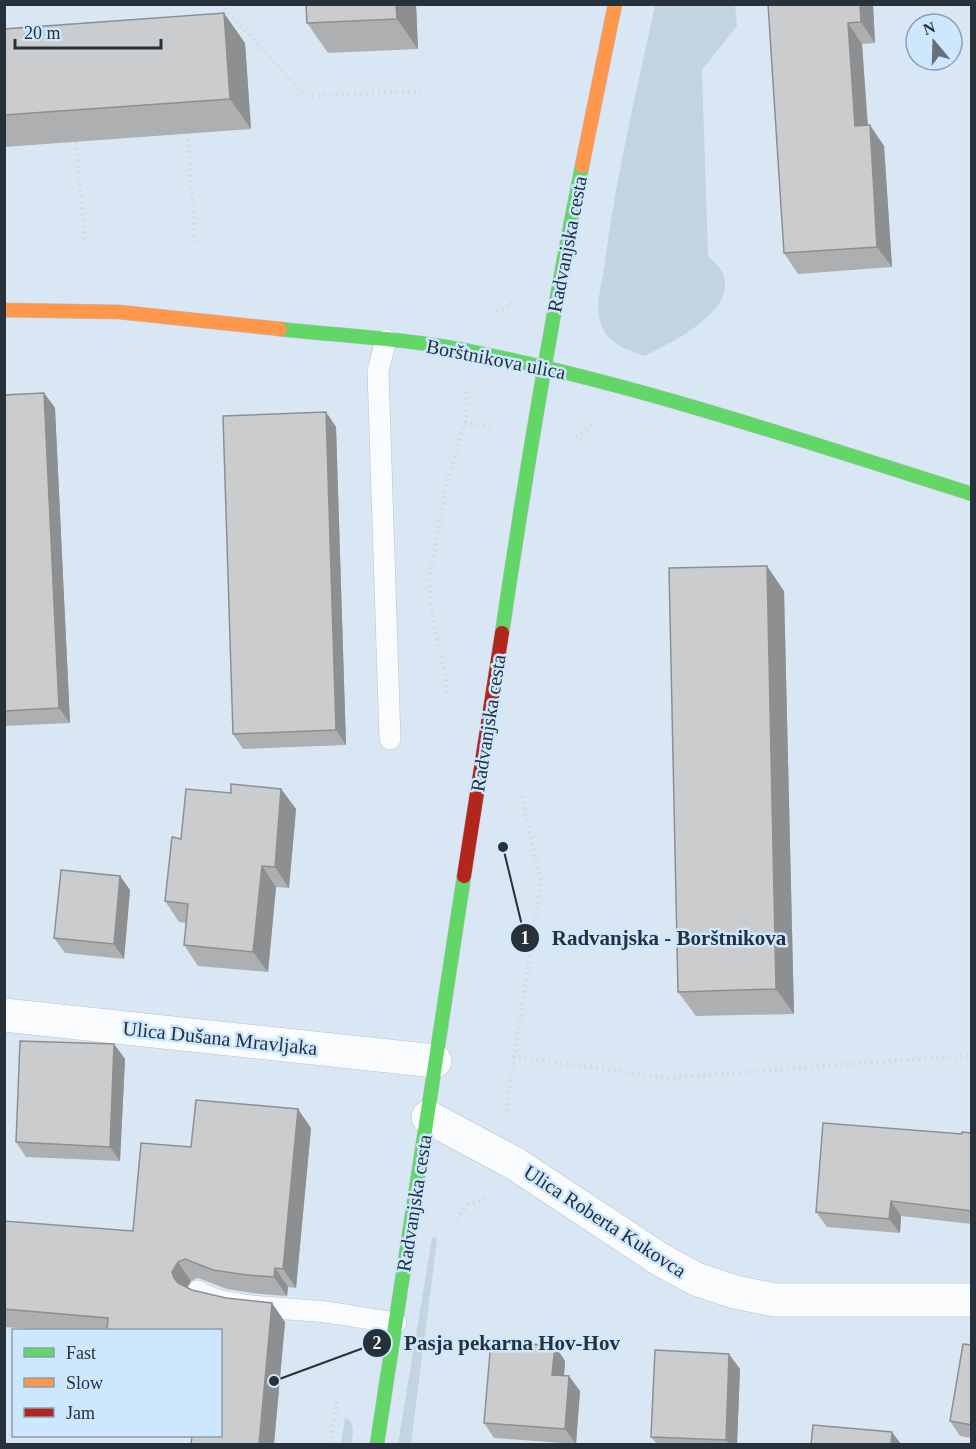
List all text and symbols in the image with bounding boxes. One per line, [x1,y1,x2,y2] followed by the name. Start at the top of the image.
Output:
[15,12,160,50] scale bar
[904,12,964,72] north arrow
[921,18,938,38] text: N
[24,23,61,43] text: 20 m
[543,174,592,314] street label: Radvanjska cesta
[424,335,568,383] street label: Borštnikova ulica
[466,653,511,793] street label: Radvanjska cesta
[510,919,798,958] callout: Radvanjska - Borštnikova
[552,926,787,950] text: Radvanjska - Borštnikova
[521,928,530,948] text: 1
[122,1017,318,1060] street label: Ulica Dušana Mravljaka
[392,1133,437,1273] street label: Radvanjska cesta
[520,1160,690,1282] street label: Ulica Roberta Kukovca
[362,1323,632,1362] callout: Pasja pekarna Hov-Hov
[12,1329,222,1437] legend
[404,1331,620,1355] text: Pasja pekarna Hov-Hov
[373,1333,382,1353] text: 2
[66,1343,96,1363] text: Fast
[66,1373,103,1393] text: Slow
[66,1403,95,1423] text: Jam

